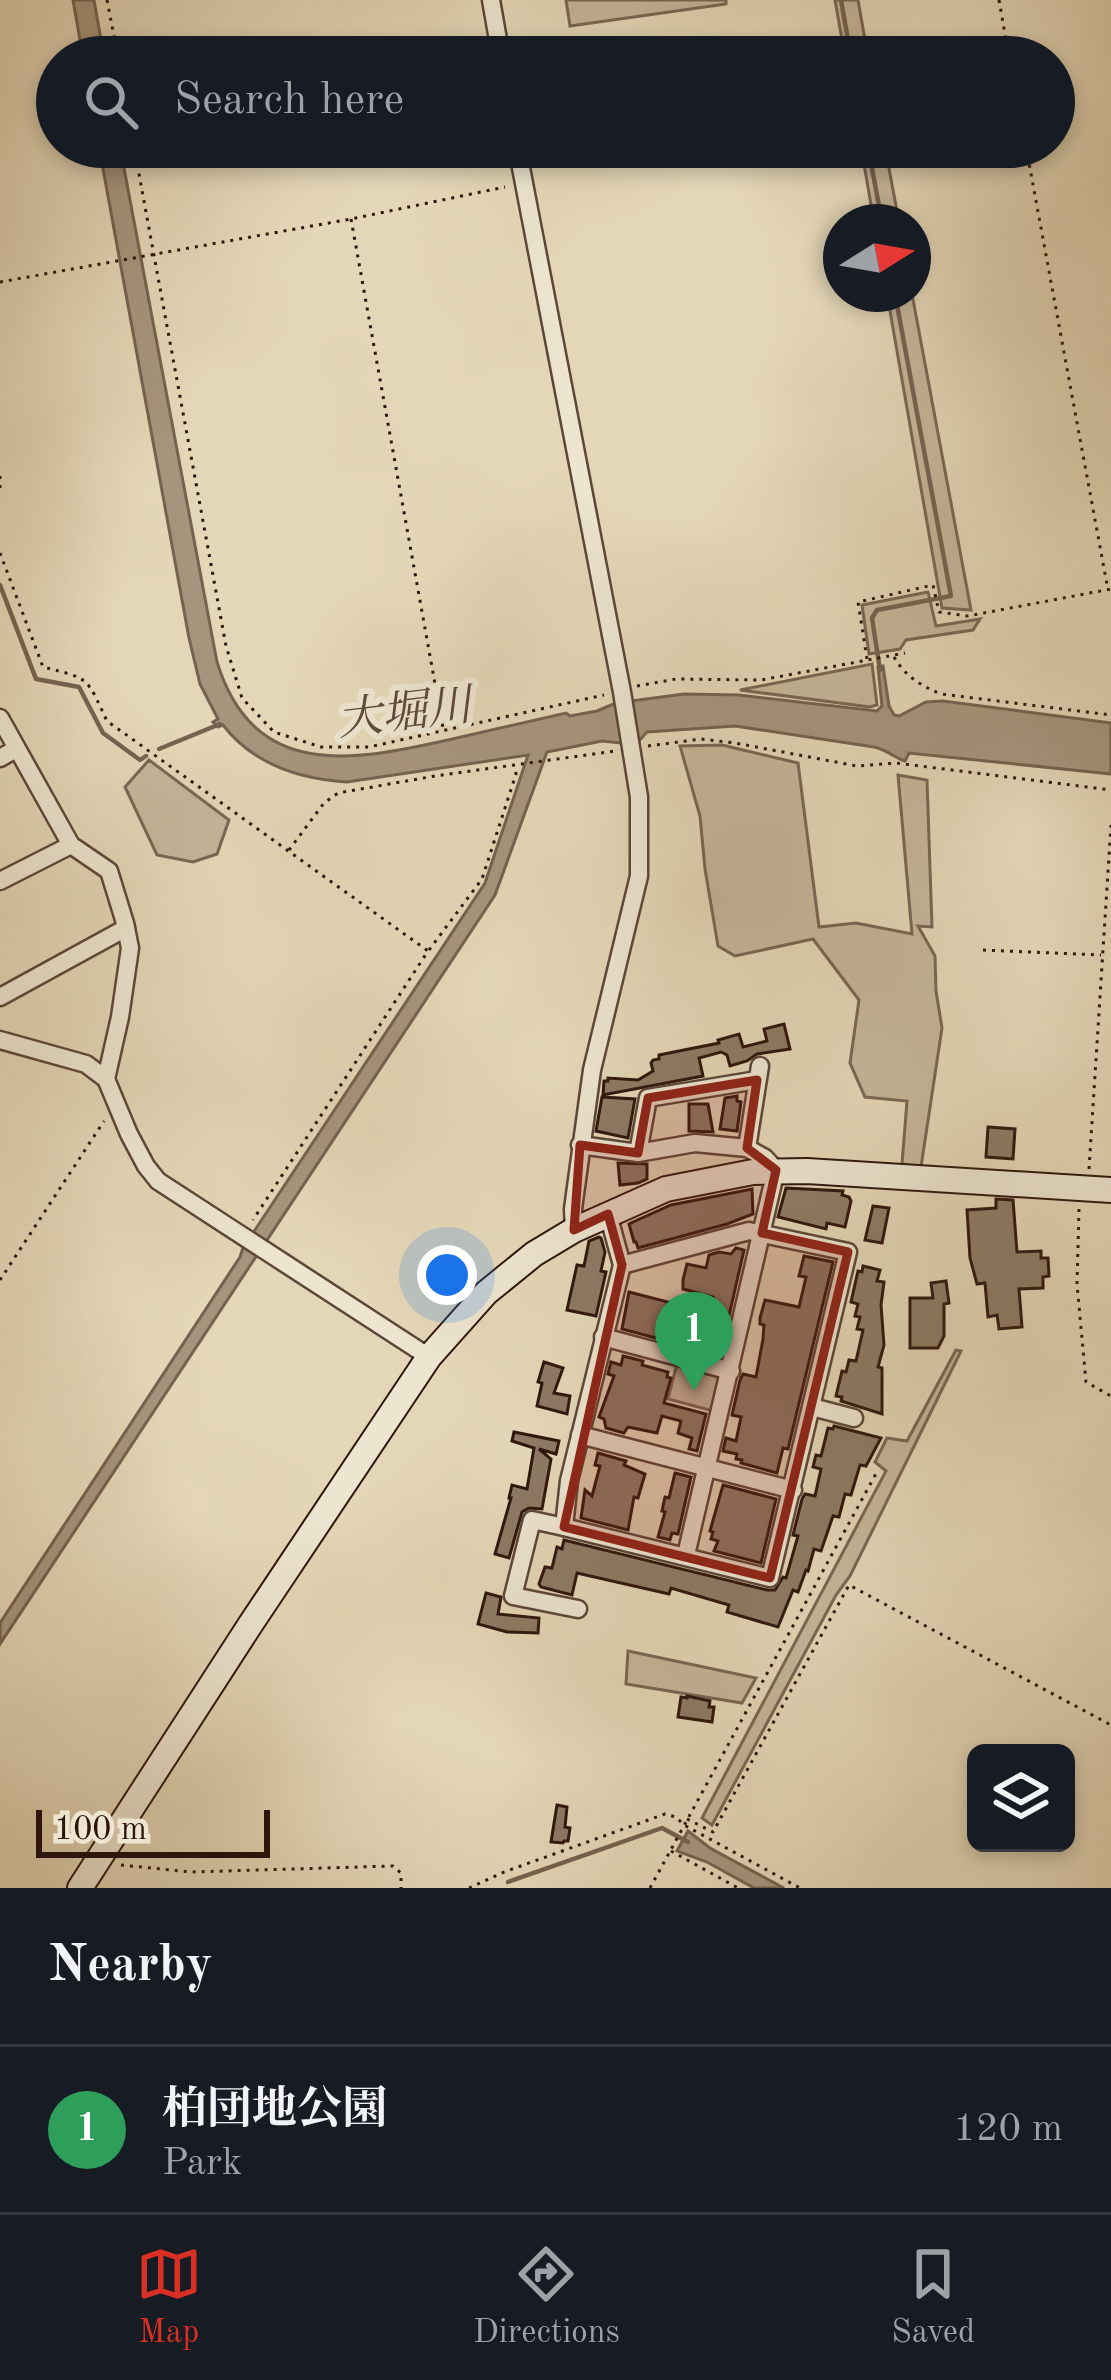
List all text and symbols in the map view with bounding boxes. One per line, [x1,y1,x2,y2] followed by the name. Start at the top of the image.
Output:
[36,36,1075,168] search box
[78,69,144,135] icon: search
[174,79,404,124] text: Search here
[823,204,931,312] north arrow
[334,680,479,746] water label: 大堀川
[417,1245,477,1305] your location
[655,1292,733,1391] pin: 1
[967,1744,1075,1852] map controls
[967,1744,1075,1852] button: layers
[36,1804,270,1857] scale bar
[54,1814,147,1847] text: 100 m
[48,1941,213,1992] text: Nearby
[162,2089,387,2134] text: 柏団地公園
[76,2110,98,2149] text: 1
[953,2110,1063,2149] text: 120 m
[162,2144,242,2183] text: Park
[136,2241,202,2354] tab: Map
[473,2241,620,2354] tab: Directions
[891,2241,975,2354] tab: Saved

